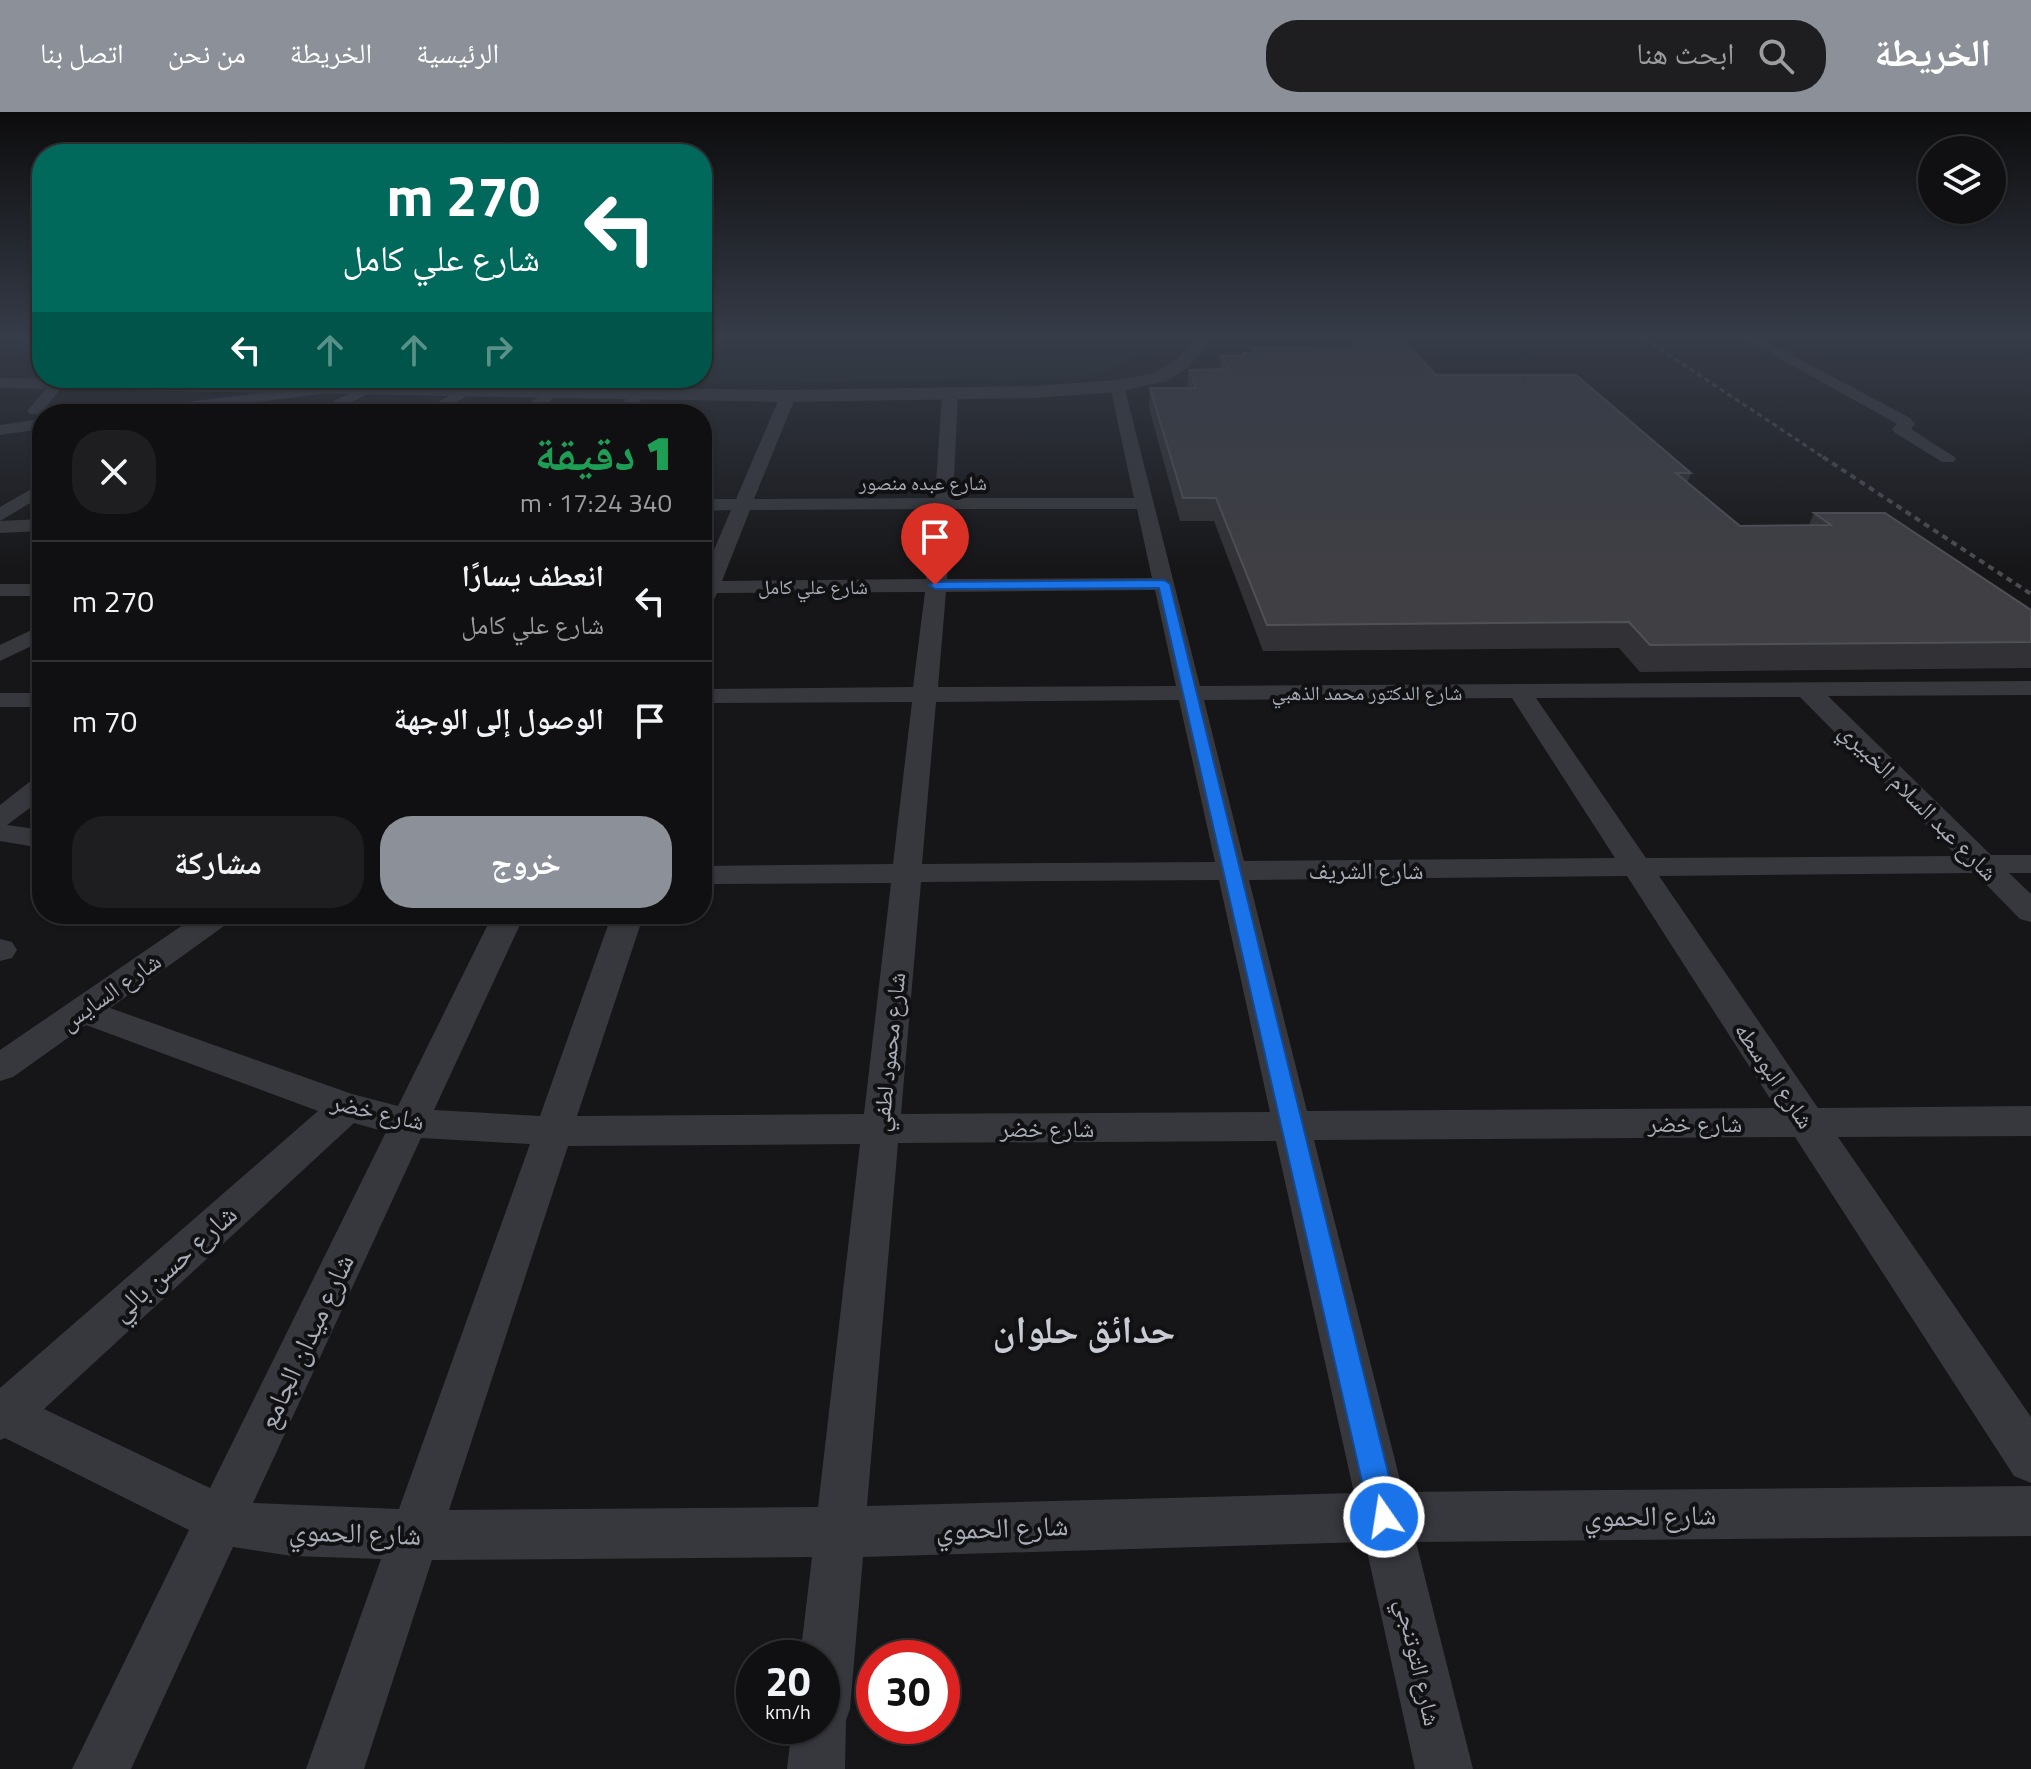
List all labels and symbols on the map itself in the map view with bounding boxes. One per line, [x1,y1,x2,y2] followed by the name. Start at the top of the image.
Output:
[858,467,987,498] street label: شارع عبده منصور
[901,503,969,585] pin
[758,571,868,603] street label: شارع علي كامل
[1272,677,1462,709] street label: شارع الدكتور محمد الذهبي
[1830,713,2007,890] street label: شارع عبد السلام الخبيري
[1308,852,1424,888] street label: شارع الشريف
[52,943,168,1039] street label: شارع السايس
[862,970,916,1134] street label: شارع محمود لطفي
[1726,1014,1824,1136] street label: شارع البوسطه
[327,1083,428,1139] street label: شارع خضر
[1647,1105,1742,1141] street label: شارع خضر
[999,1110,1094,1146] street label: شارع خضر
[100,1193,248,1332] street label: شارع حسن بالي
[246,1246,364,1436] street label: شارع ميدان الجامع
[993,1300,1175,1358] district label: حدائق حلوان
[1342,1475,1426,1559] position arrow
[1583,1492,1717,1540] street label: شارع الحموي
[935,1503,1069,1553] street label: شارع الحموي
[288,1508,422,1558] street label: شارع الحموي
[1385,1595,1451,1730] street label: شارع التوتنجي
[856,1640,960,1744] speed limit sign: 30

